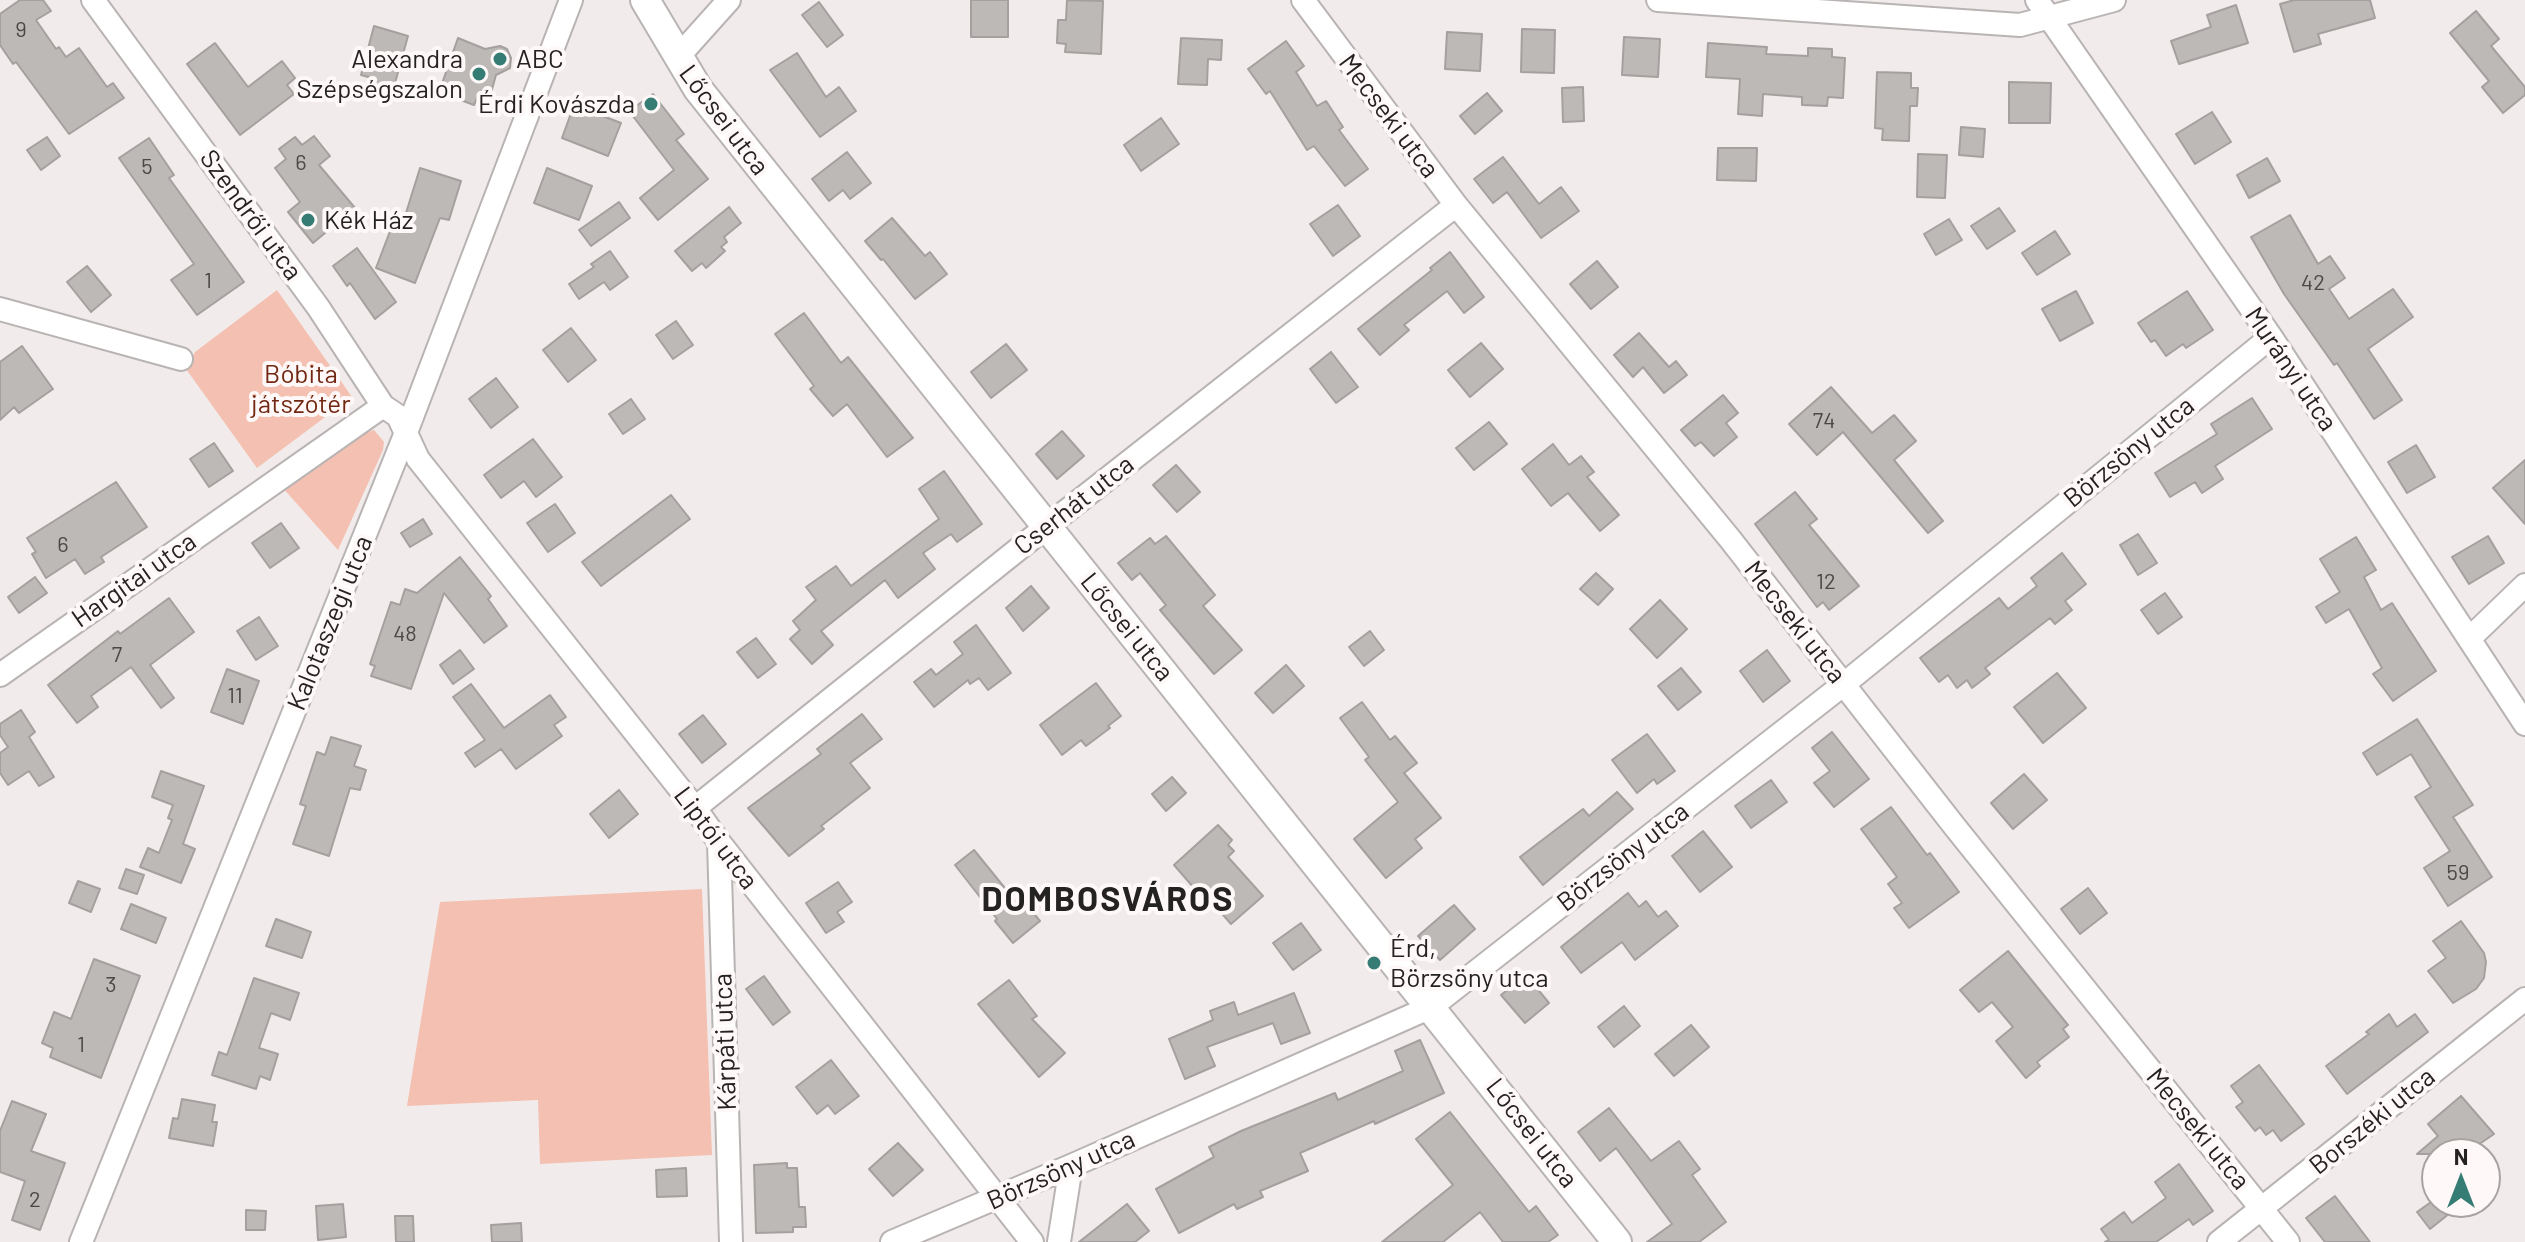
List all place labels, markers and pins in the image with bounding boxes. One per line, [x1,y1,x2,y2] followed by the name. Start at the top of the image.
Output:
[296,43,463,104] place label: Alexandra Szépségszalon
[516,43,564,75] place label: ABC
[491,50,509,68] marker: ABC
[470,65,488,83] marker: Alexandra Szépségszalon
[478,88,635,120] place label: Érdi Kovászda
[642,95,660,113] marker: Érdi Kovászda
[324,204,413,236] place label: Kék Ház
[299,211,317,229] marker: Kék Ház
[1390,932,1549,994] place label: Érd, Börzsöny utca
[1365,954,1383,972] marker: Érd, Börzsöny utca

